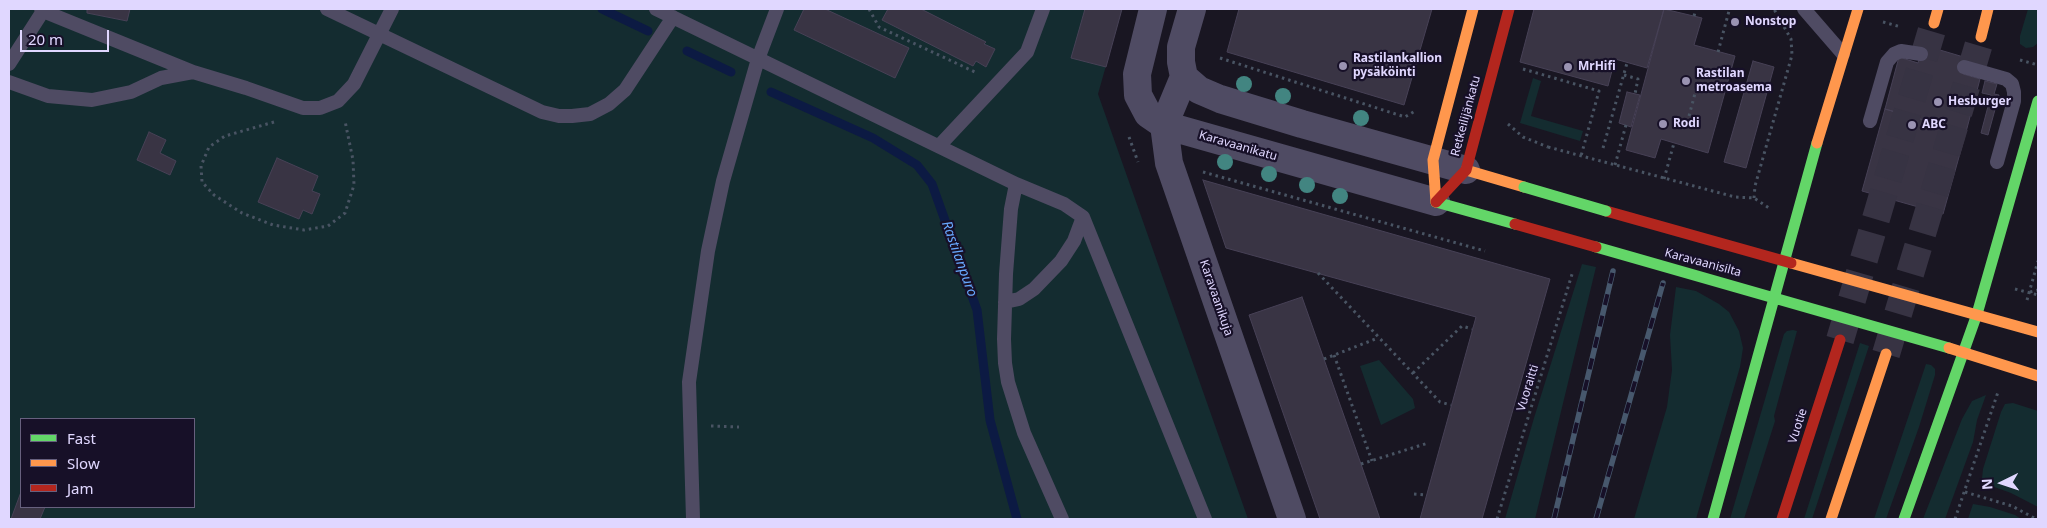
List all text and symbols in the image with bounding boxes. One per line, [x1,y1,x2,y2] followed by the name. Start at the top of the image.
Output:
[1745,15,1796,29] place label: Nonstop
[1729,16,1741,28] marker: Nonstop
[22,20,111,52] scale bar
[28,29,63,49] text: 20 m
[1353,52,1442,80] place label: Rastilankallion pysäköinti
[1337,60,1349,72] marker: Rastilankallion pysäköinti
[1578,60,1616,74] place label: MrHifi
[1562,61,1574,73] marker: MrHifi
[1696,67,1772,95] place label: Rastilan metroasema
[1448,74,1484,158] street label: Retkeilijänkatu
[1680,75,1692,87] marker: Rastilan metroasema
[1948,95,2011,109] place label: Hesburger
[1932,96,1944,108] marker: Hesburger
[1673,117,1700,131] place label: Rodi
[1657,118,1669,130] marker: Rodi
[1922,118,1946,132] place label: ABC
[1906,119,1918,131] marker: ABC
[1197,128,1279,164] street label: Karavaanikatu
[938,219,980,299] water label: Rastilanpuro
[1663,246,1743,280] street label: Karavaanisilta
[1196,258,1236,338] street label: Karavaanikuja
[1514,363,1542,413] street label: Vuoraitti
[1786,407,1810,445] street label: Vuotie
[20,418,195,508] legend
[67,428,96,448] text: Fast
[67,453,100,473] text: Slow
[1977,458,2027,508] north arrow
[67,478,94,498] text: Jam
[1977,478,1996,490] text: N

